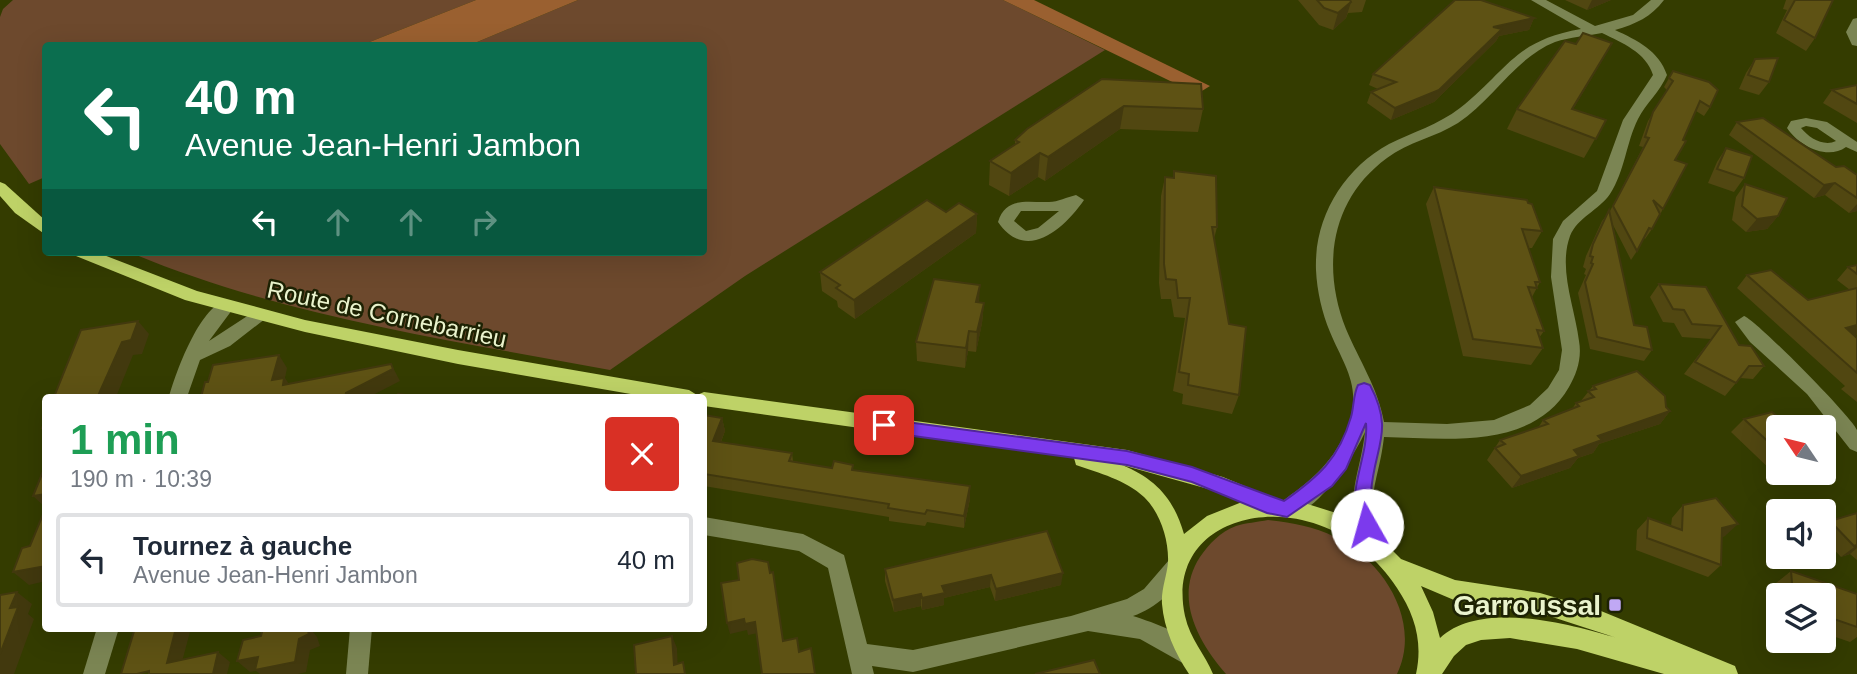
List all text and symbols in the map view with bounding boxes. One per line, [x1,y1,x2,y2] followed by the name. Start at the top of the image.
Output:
[70,70,161,161] icon: left
[185,70,297,124] text: 40 m
[185,127,581,163] text: Avenue Jean-Henri Jambon
[246,203,284,241] icon: left
[319,203,357,241] icon: ahead
[392,203,430,241] icon: ahead
[465,203,503,241] icon: right
[265,275,509,353] street label: Route de Cornebarrieu
[854,395,914,455] pin
[865,406,903,444] icon: arrive
[1766,415,1836,485] north arrow
[1766,415,1836,653] map controls
[70,416,180,463] text: 1 min
[605,417,679,491] button: close
[70,466,212,492] text: 190 m · 10:39
[1330,488,1404,562] position arrow
[1766,499,1836,569] button: sound
[133,531,352,561] text: Tournez à gauche
[74,541,112,579] icon: left
[617,545,675,575] text: 40 m
[133,562,418,588] text: Avenue Jean-Henri Jambon
[1766,583,1836,653] button: layers
[1453,590,1601,621] place label: Garroussal
[1607,597,1623,613] marker: Garroussal

